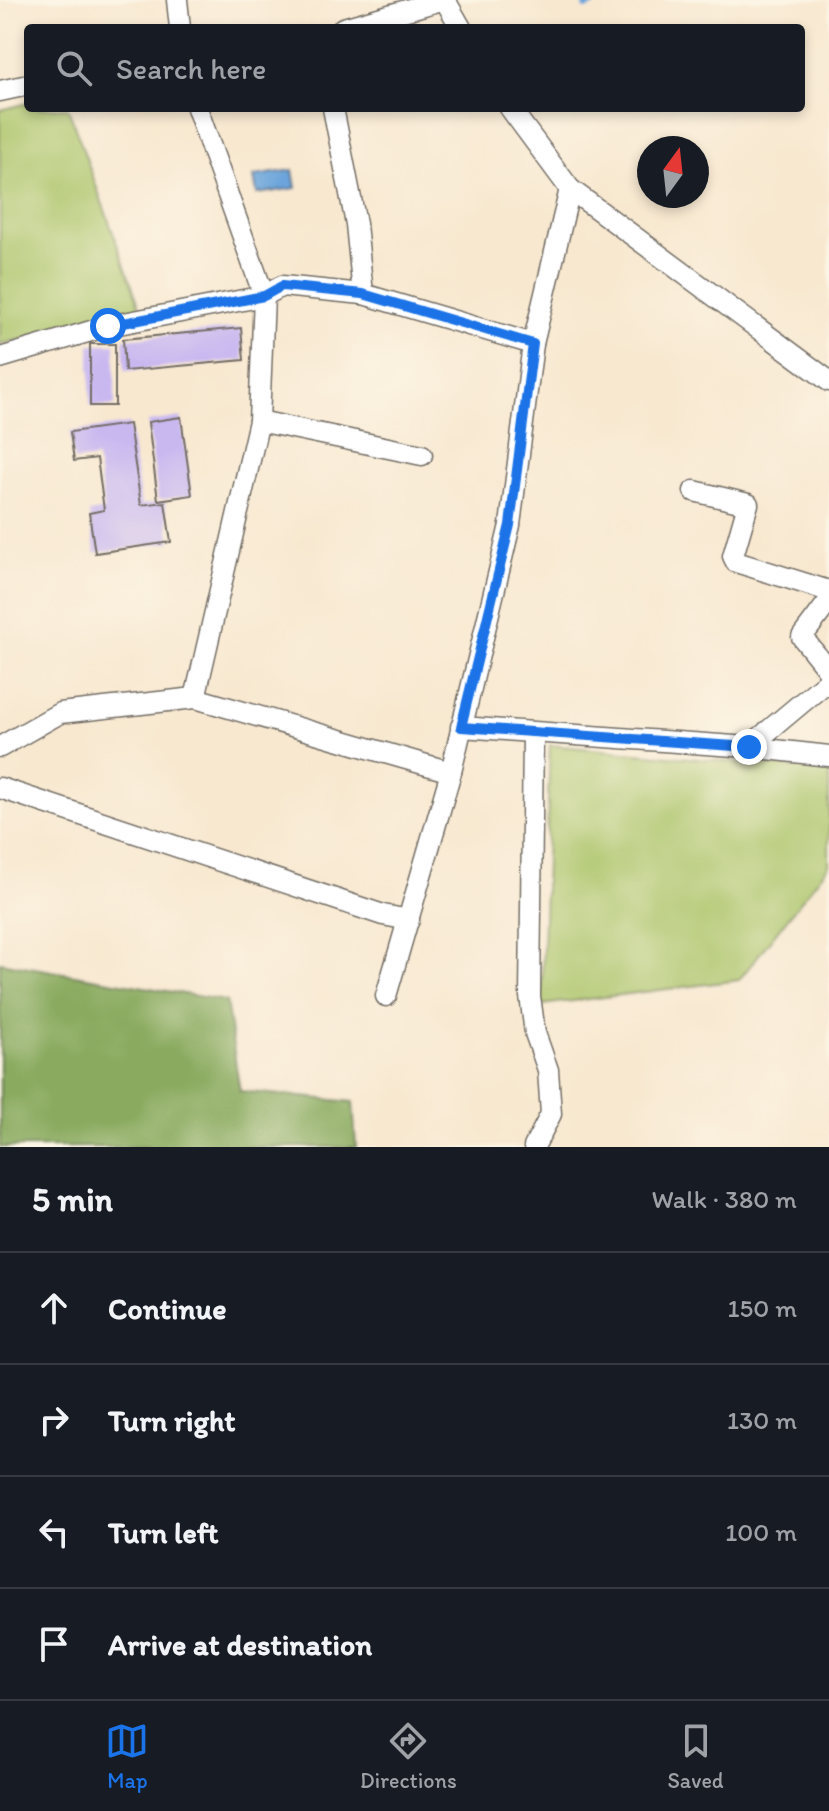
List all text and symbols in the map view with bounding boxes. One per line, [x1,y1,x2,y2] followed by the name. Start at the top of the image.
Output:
[24,24,805,112] search box
[52,46,96,90] icon: search
[116,50,266,87] text: Search here
[637,136,709,208] north arrow
[90,308,126,344] route start
[731,729,767,765] route end
[32,1179,113,1220] text: 5 min
[651,1183,797,1215] text: Walk · 380 m
[32,1286,76,1330] icon: ahead
[108,1290,227,1327] text: Continue
[728,1292,797,1324] text: 150 m
[32,1398,76,1442] icon: right
[108,1402,236,1439] text: Turn right
[727,1404,797,1436] text: 130 m
[32,1510,76,1554] icon: left
[108,1514,219,1551] text: Turn left
[725,1516,797,1548] text: 100 m
[32,1622,76,1666] icon: arrive
[108,1626,372,1663] text: Arrive at destination
[105,1719,149,1794] tab: Map
[360,1719,457,1794] tab: Directions
[667,1719,724,1794] tab: Saved

